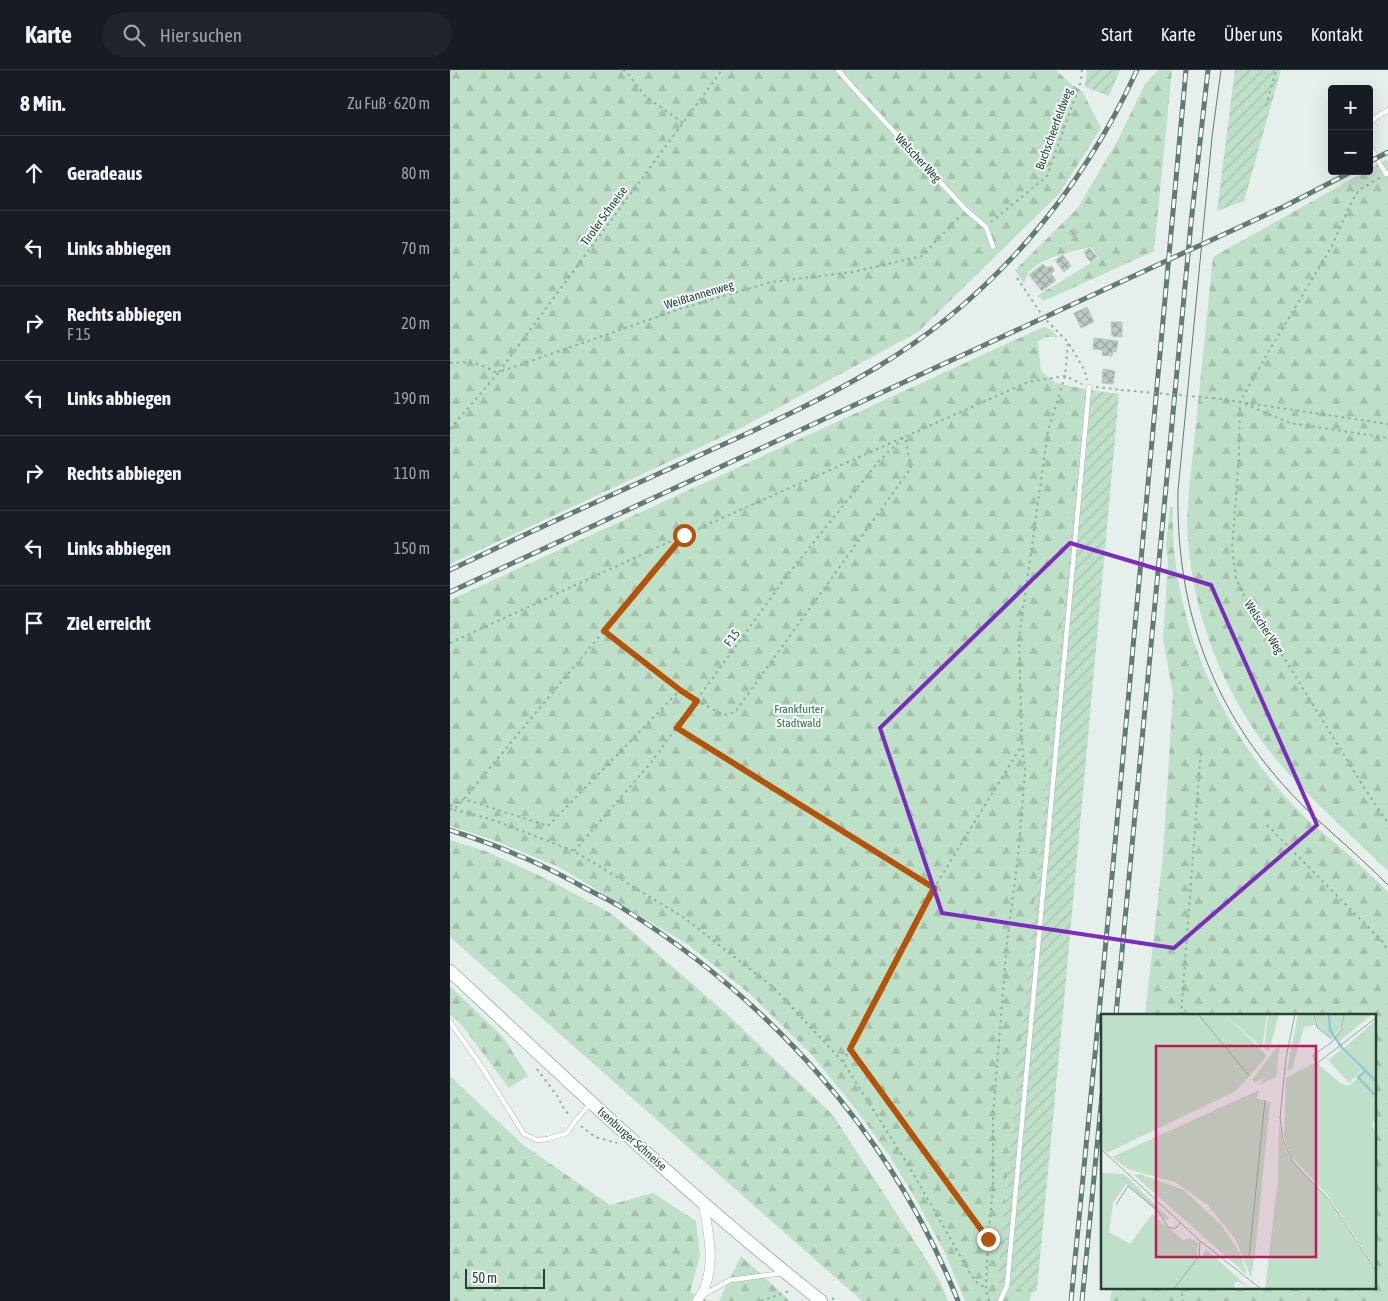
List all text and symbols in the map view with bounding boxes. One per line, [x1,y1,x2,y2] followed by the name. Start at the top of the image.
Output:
[102,12,452,57] search box
[25,21,72,48] text: Karte
[120,21,148,49] icon: search
[160,24,242,46] text: Hier suchen
[1101,24,1133,45] text: Start
[1161,24,1196,45] text: Karte
[1224,24,1283,45] text: Über uns
[1311,24,1363,45] text: Kontakt
[1328,85,1373,175] map controls
[1328,85,1373,130] button: +
[1033,86,1076,172] street label: Buchscheerfeldweg
[20,91,66,115] text: 8 Min.
[347,94,430,112] text: Zu Fuß · 620 m
[1328,130,1373,175] button: −
[892,131,945,186] street label: Welscher Weg
[20,159,48,187] icon: ahead
[67,162,142,184] text: Geradeaus
[401,164,430,182] text: 80 m
[578,184,630,248] street label: Tiroler Schneise
[20,234,48,262] icon: left
[67,237,171,259] text: Links abbiegen
[401,239,430,257] text: 70 m
[663,278,736,312] street label: Weißtannenweg
[67,303,182,325] text: Rechts abbiegen
[20,309,48,337] icon: right
[401,314,430,332] text: 20 m
[67,325,91,343] text: F 15
[20,384,48,412] icon: left
[67,387,171,409] text: Links abbiegen
[394,389,430,407] text: 190 m
[20,459,48,487] icon: right
[67,462,182,484] text: Rechts abbiegen
[394,464,430,482] text: 110 m
[673,524,696,547] route start
[20,534,48,562] icon: left
[67,537,171,559] text: Links abbiegen
[394,539,430,557] text: 150 m
[1242,598,1287,657] street label: Welscher Weg
[20,609,48,637] icon: arrive
[67,612,151,634] text: Ziel erreicht
[721,627,743,649] street label: F 15
[774,702,824,730] park label: Frankfurter Stadtwald
[1101,1014,1376,1288] inset map
[595,1104,669,1174] street label: Isenburger Schneise
[977,1228,1000,1251] route end
[465,1266,545,1289] scale bar
[472,1270,497,1286] text: 50 m

